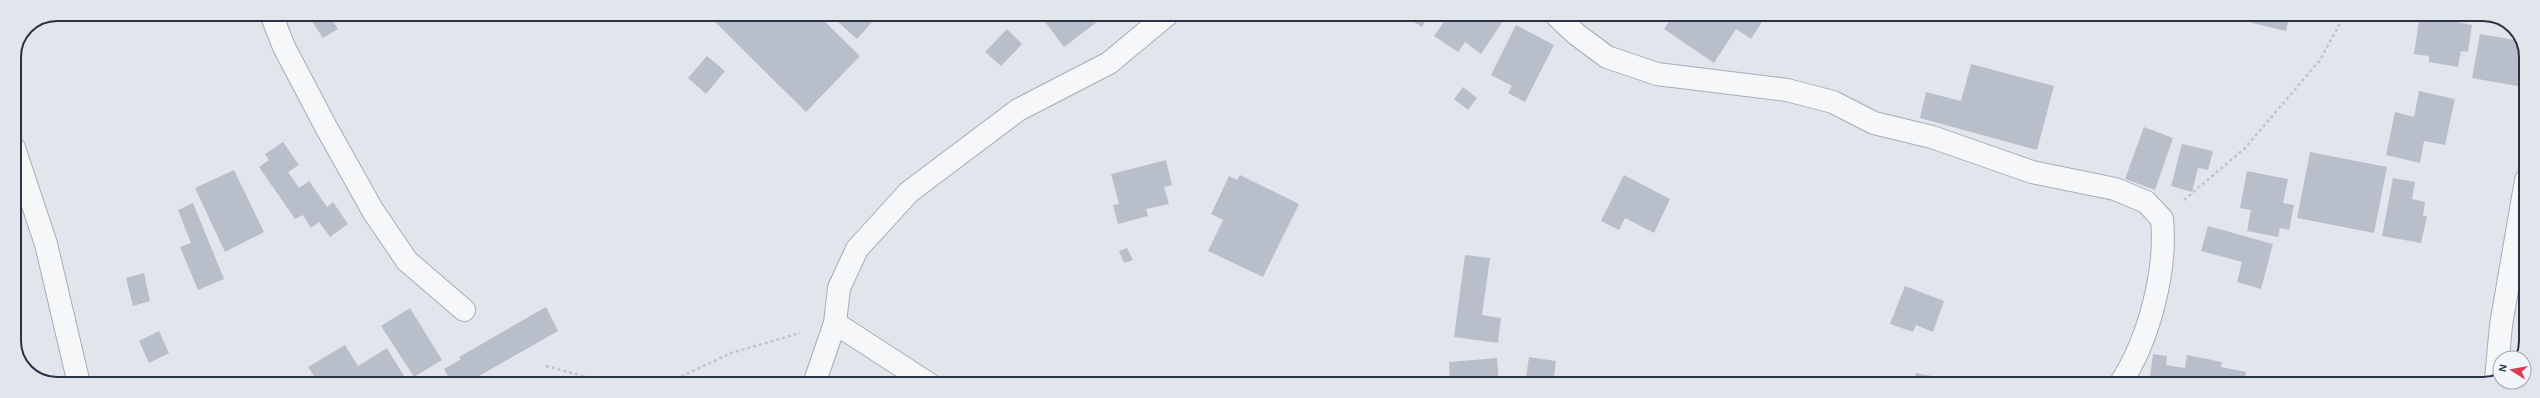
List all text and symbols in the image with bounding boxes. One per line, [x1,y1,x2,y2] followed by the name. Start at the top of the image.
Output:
[2492,350,2532,390] north arrow
[2497,363,2509,373] text: N

